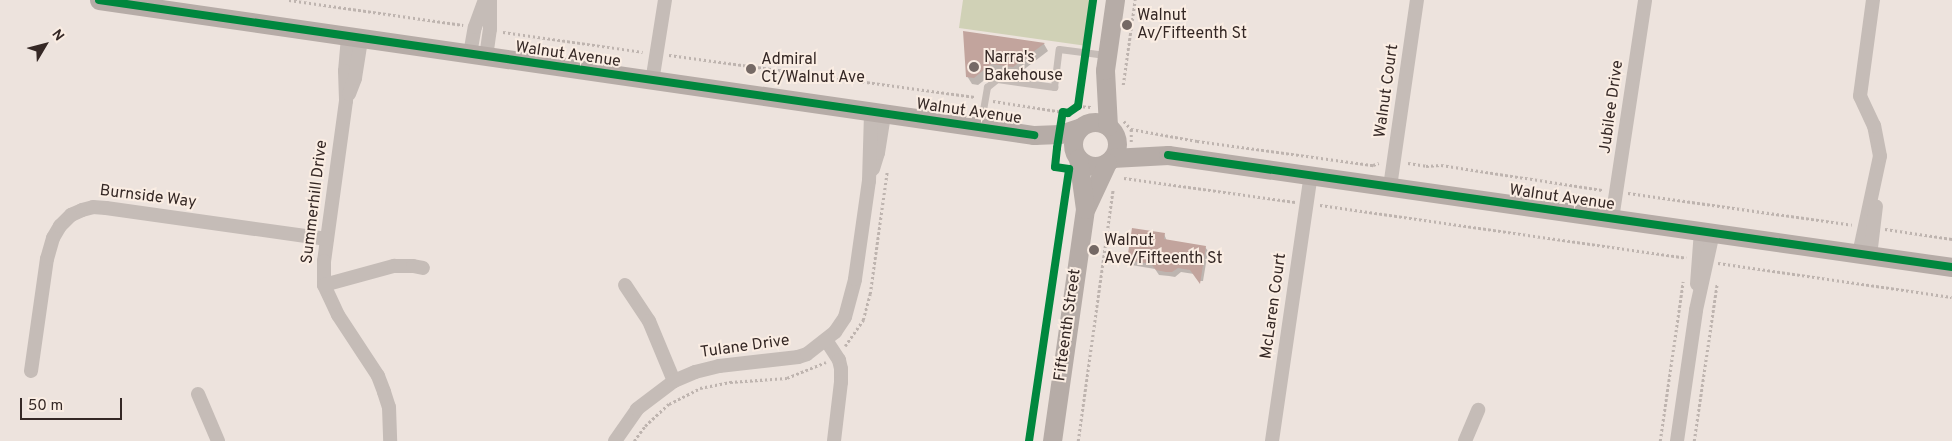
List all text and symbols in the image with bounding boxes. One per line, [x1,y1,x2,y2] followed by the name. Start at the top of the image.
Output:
[1137,6,1247,44] place label: Walnut Av/Fifteenth St
[1121,19,1133,31] marker: Walnut Av/Fifteenth St
[20,20,70,70] north arrow
[48,27,67,45] text: N
[514,38,622,72] street label: Walnut Avenue
[1371,43,1403,139] street label: Walnut Court
[984,48,1063,86] place label: Narra's Bakehouse
[761,50,865,88] place label: Admiral Ct/Walnut Ave
[1596,59,1628,155] street label: Jubilee Drive
[968,61,980,73] marker: Narra's Bakehouse
[745,63,757,75] marker: Admiral Ct/Walnut Ave
[915,95,1023,129] street label: Walnut Avenue
[298,139,332,265] street label: Summerhill Drive
[1508,181,1616,215] street label: Walnut Avenue
[98,182,198,212] street label: Burnside Way
[1104,231,1223,269] place label: Walnut Ave/Fifteenth St
[1088,244,1100,256] marker: Walnut Ave/Fifteenth St
[1257,252,1291,360] street label: McLaren Court
[1051,268,1085,382] street label: Fifteenth Street
[699,331,791,363] street label: Tulane Drive
[22,388,125,420] scale bar
[28,397,63,416] text: 50 m

